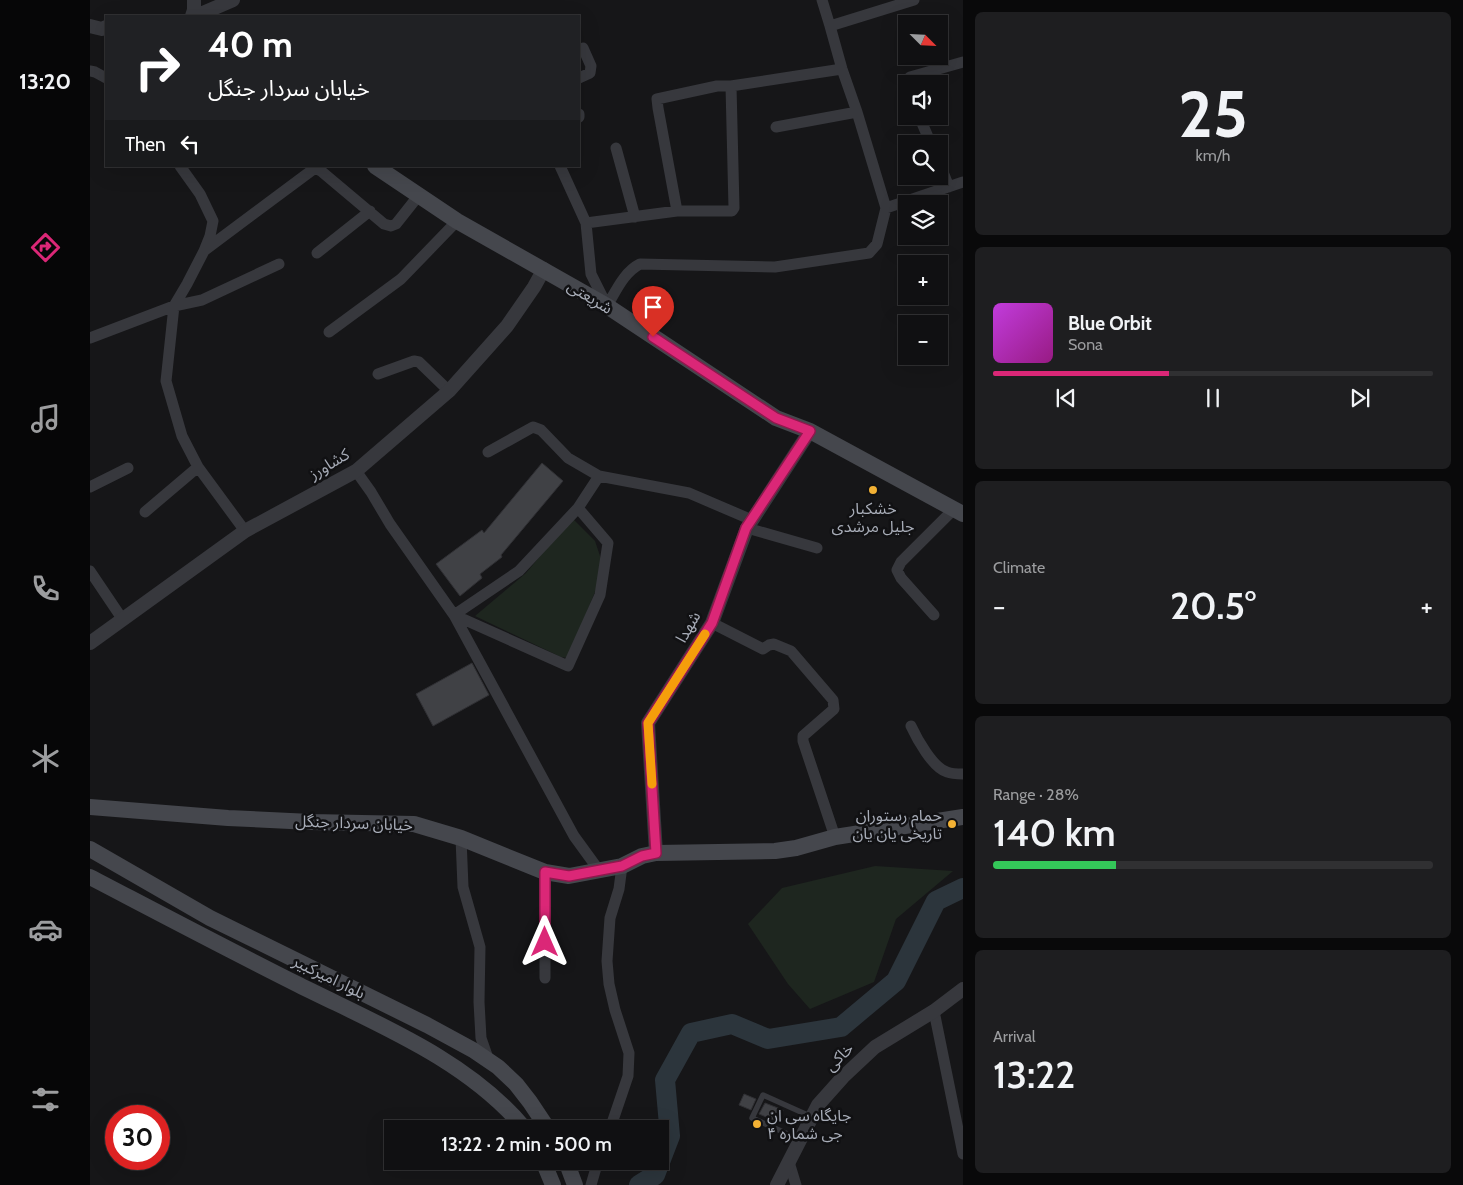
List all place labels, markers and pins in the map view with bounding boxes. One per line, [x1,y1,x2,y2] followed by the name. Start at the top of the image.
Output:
[632,286,674,337] pin
[867,484,879,496] marker: خشکبار جلیل مرشدی
[832,499,914,536] place label: خشکبار جلیل مرشدی
[852,806,942,843] place label: حمام رستوران تاریخی یان یان
[946,818,958,830] marker: حمام رستوران تاریخی یان یان
[767,1106,851,1143] place label: جایگاه سی ان جی شماره ۴
[751,1118,763,1130] marker: جایگاه سی ان جی شماره ۴

